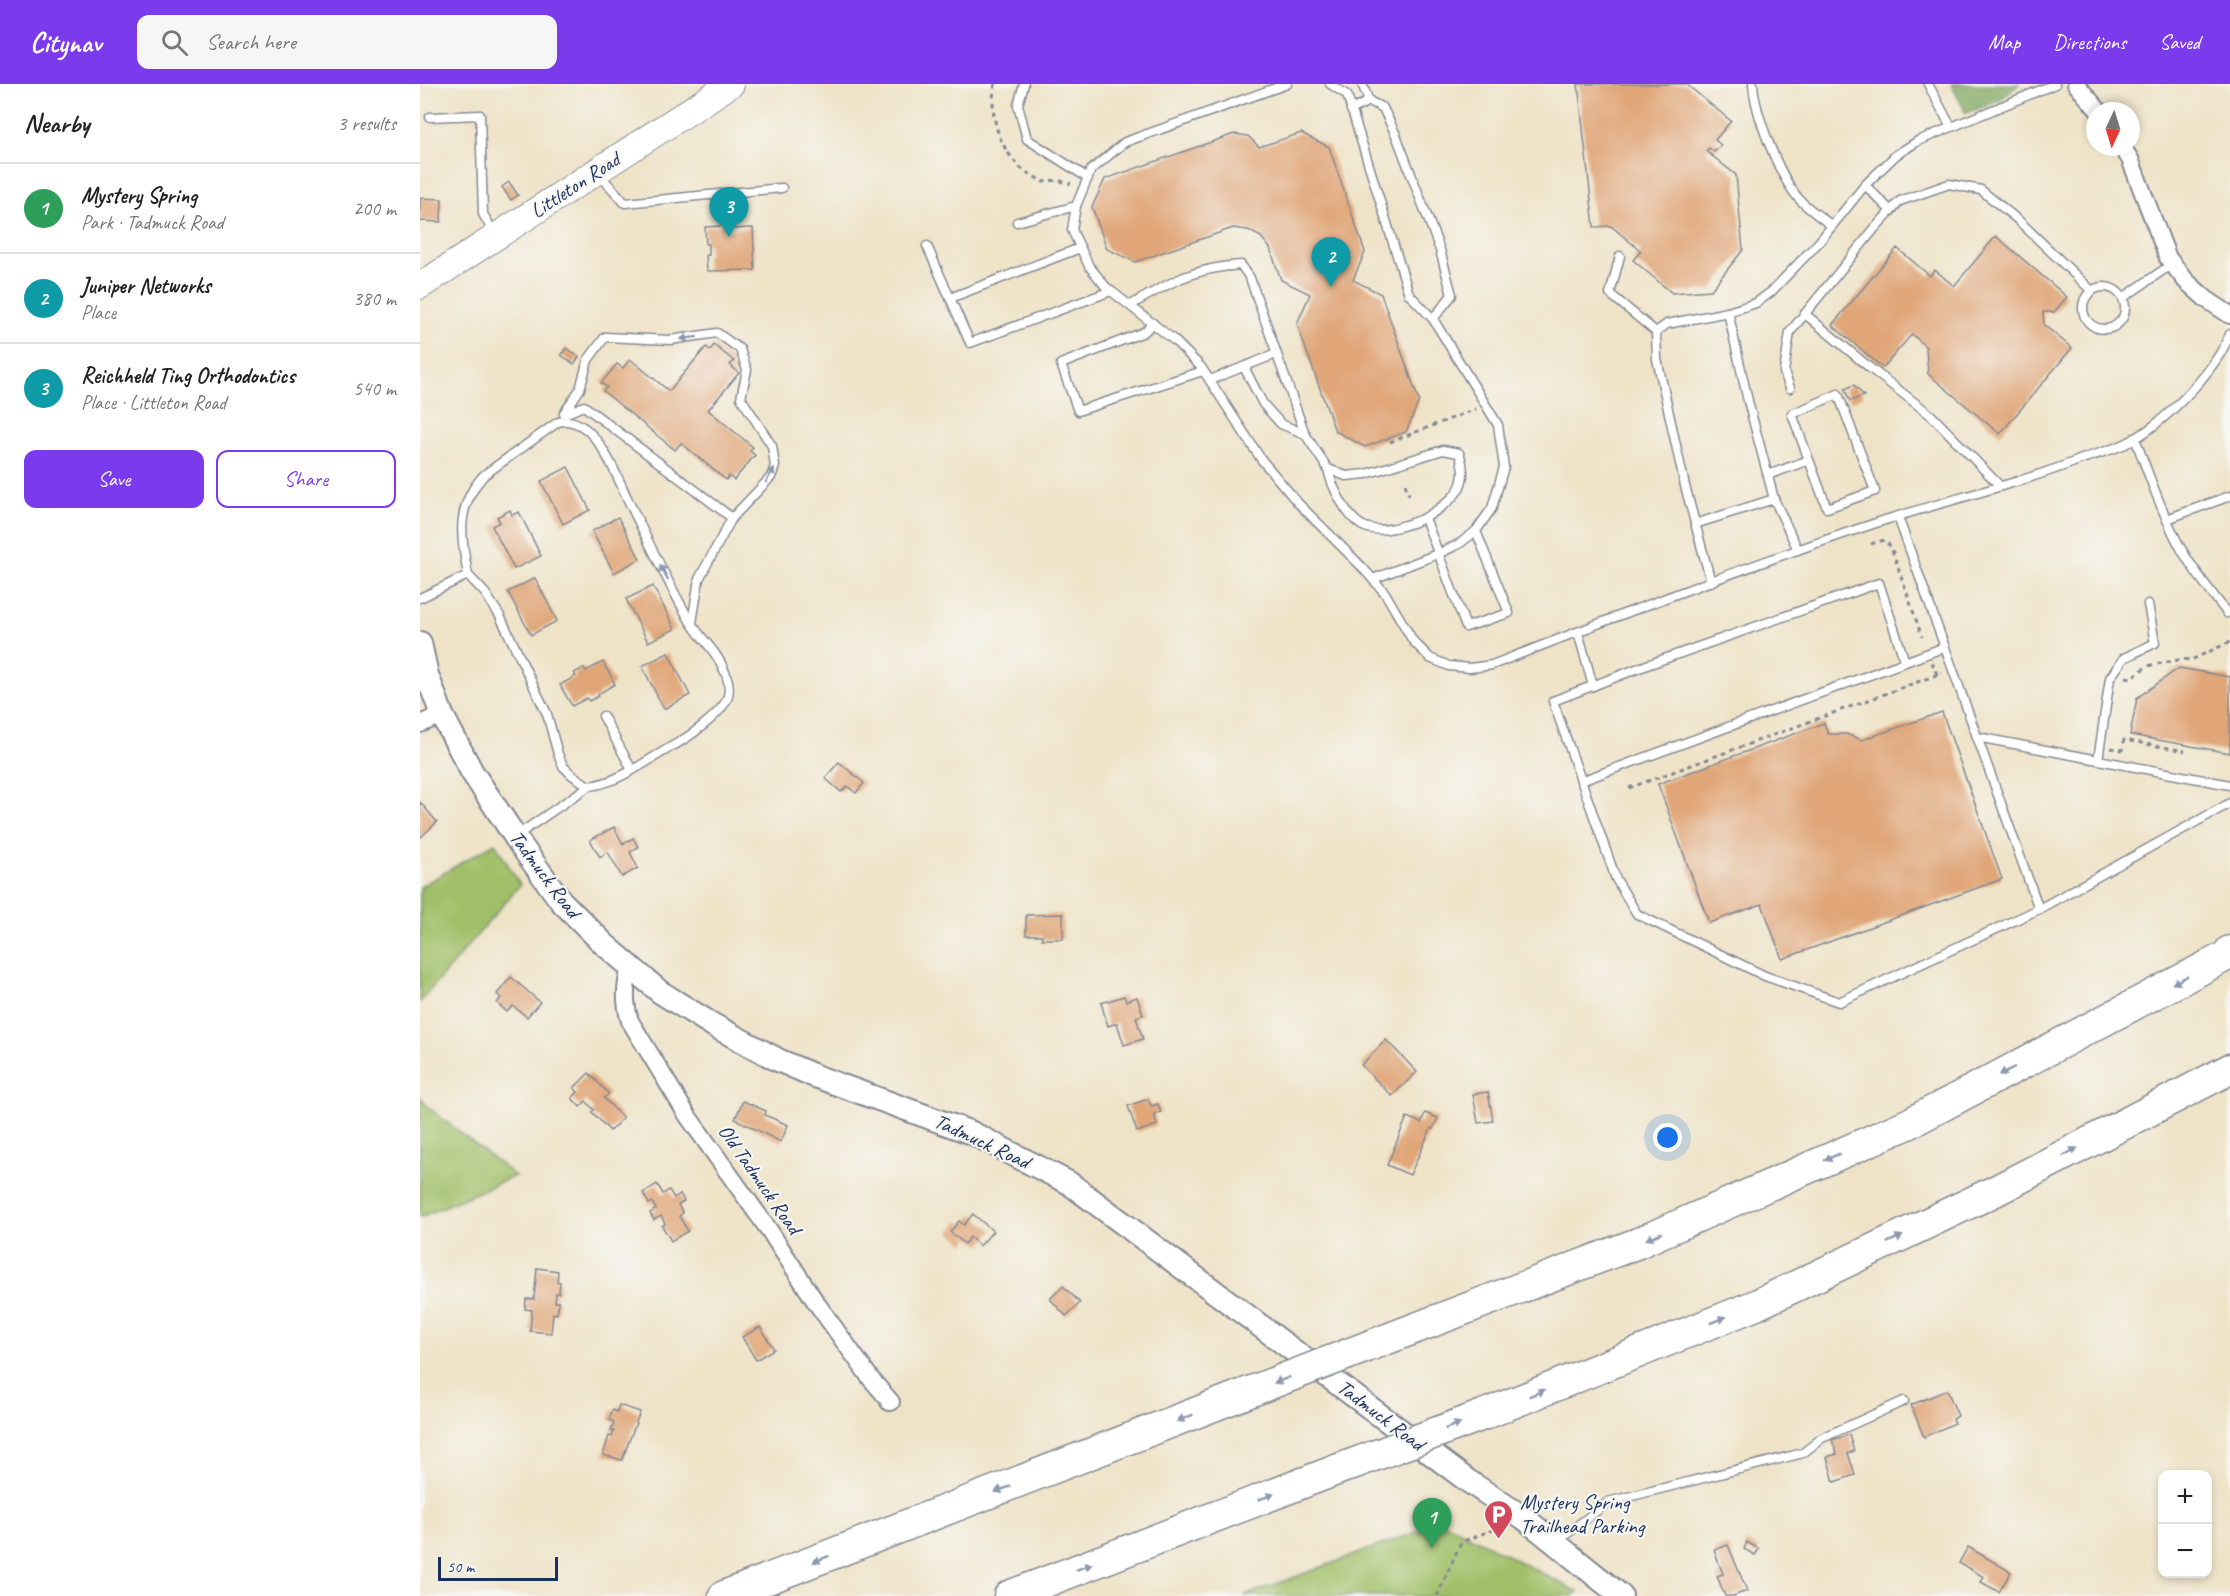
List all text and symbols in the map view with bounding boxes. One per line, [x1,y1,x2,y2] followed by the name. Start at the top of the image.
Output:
[137,15,557,69] search box
[30,25,101,60] text: Citynav
[158,26,191,59] icon: search
[206,28,296,56] text: Search here
[1988,29,2020,55] text: Map
[2053,29,2126,55] text: Directions
[2159,29,2200,55] text: Saved
[2086,102,2140,156] north arrow
[24,107,89,140] text: Nearby
[337,111,396,136] text: 3 results
[525,145,627,224] street label: Littleton Road
[81,182,197,210] text: Mystery Spring
[710,188,748,237] pin: 3
[39,196,48,221] text: 1
[353,196,396,221] text: 200 m
[81,210,224,235] text: Park · Tadmuck Road
[1312,238,1350,287] pin: 2
[81,272,211,300] text: Juniper Networks
[39,286,48,311] text: 2
[353,286,396,311] text: 380 m
[81,300,116,325] text: Place
[679,334,698,343] one-way arrow
[81,362,295,390] text: Reichheld Ting Orthodontics
[39,376,48,401] text: 3
[353,376,396,401] text: 540 m
[81,390,226,415] text: Place · Littleton Road
[24,450,204,508] button: Save
[216,450,396,508] button: Share
[765,466,775,483] one-way arrow
[659,563,669,580] one-way arrow
[504,825,588,926] street label: Tadmuck Road
[2171,975,2188,985] one-way arrow
[1999,1066,2016,1076] one-way arrow
[930,1108,1037,1176] street label: Tadmuck Road
[713,1119,810,1242] street label: Old Tadmuck Road
[1653,1123,1682,1152] your location
[2061,1147,2078,1157] one-way arrow
[1823,1152,1841,1162] one-way arrow
[1645,1232,1663,1241] one-way arrow
[1886,1234,1903,1243] one-way arrow
[1709,1315,1727,1324] one-way arrow
[1332,1374,1433,1458] street label: Tadmuck Road
[1273,1376,1291,1385] one-way arrow
[1528,1388,1546,1397] one-way arrow
[1176,1414,1194,1423] one-way arrow
[1444,1421,1462,1430] one-way arrow
[2158,1470,2212,1578] map controls
[2158,1470,2212,1524] button: +
[994,1485,1012,1494] one-way arrow
[1520,1489,1646,1539] place label: Mystery Spring Trailhead Parking
[1257,1492,1275,1502] one-way arrow
[1412,1498,1452,1548] pin: 1
[1483,1498,1515,1540] parking icon: Mystery Spring Trailhead Parking
[2158,1524,2212,1578] button: −
[438,1554,558,1582] scale bar
[812,1555,830,1564] one-way arrow
[447,1557,474,1577] text: 50 m
[1075,1562,1093,1572] one-way arrow

